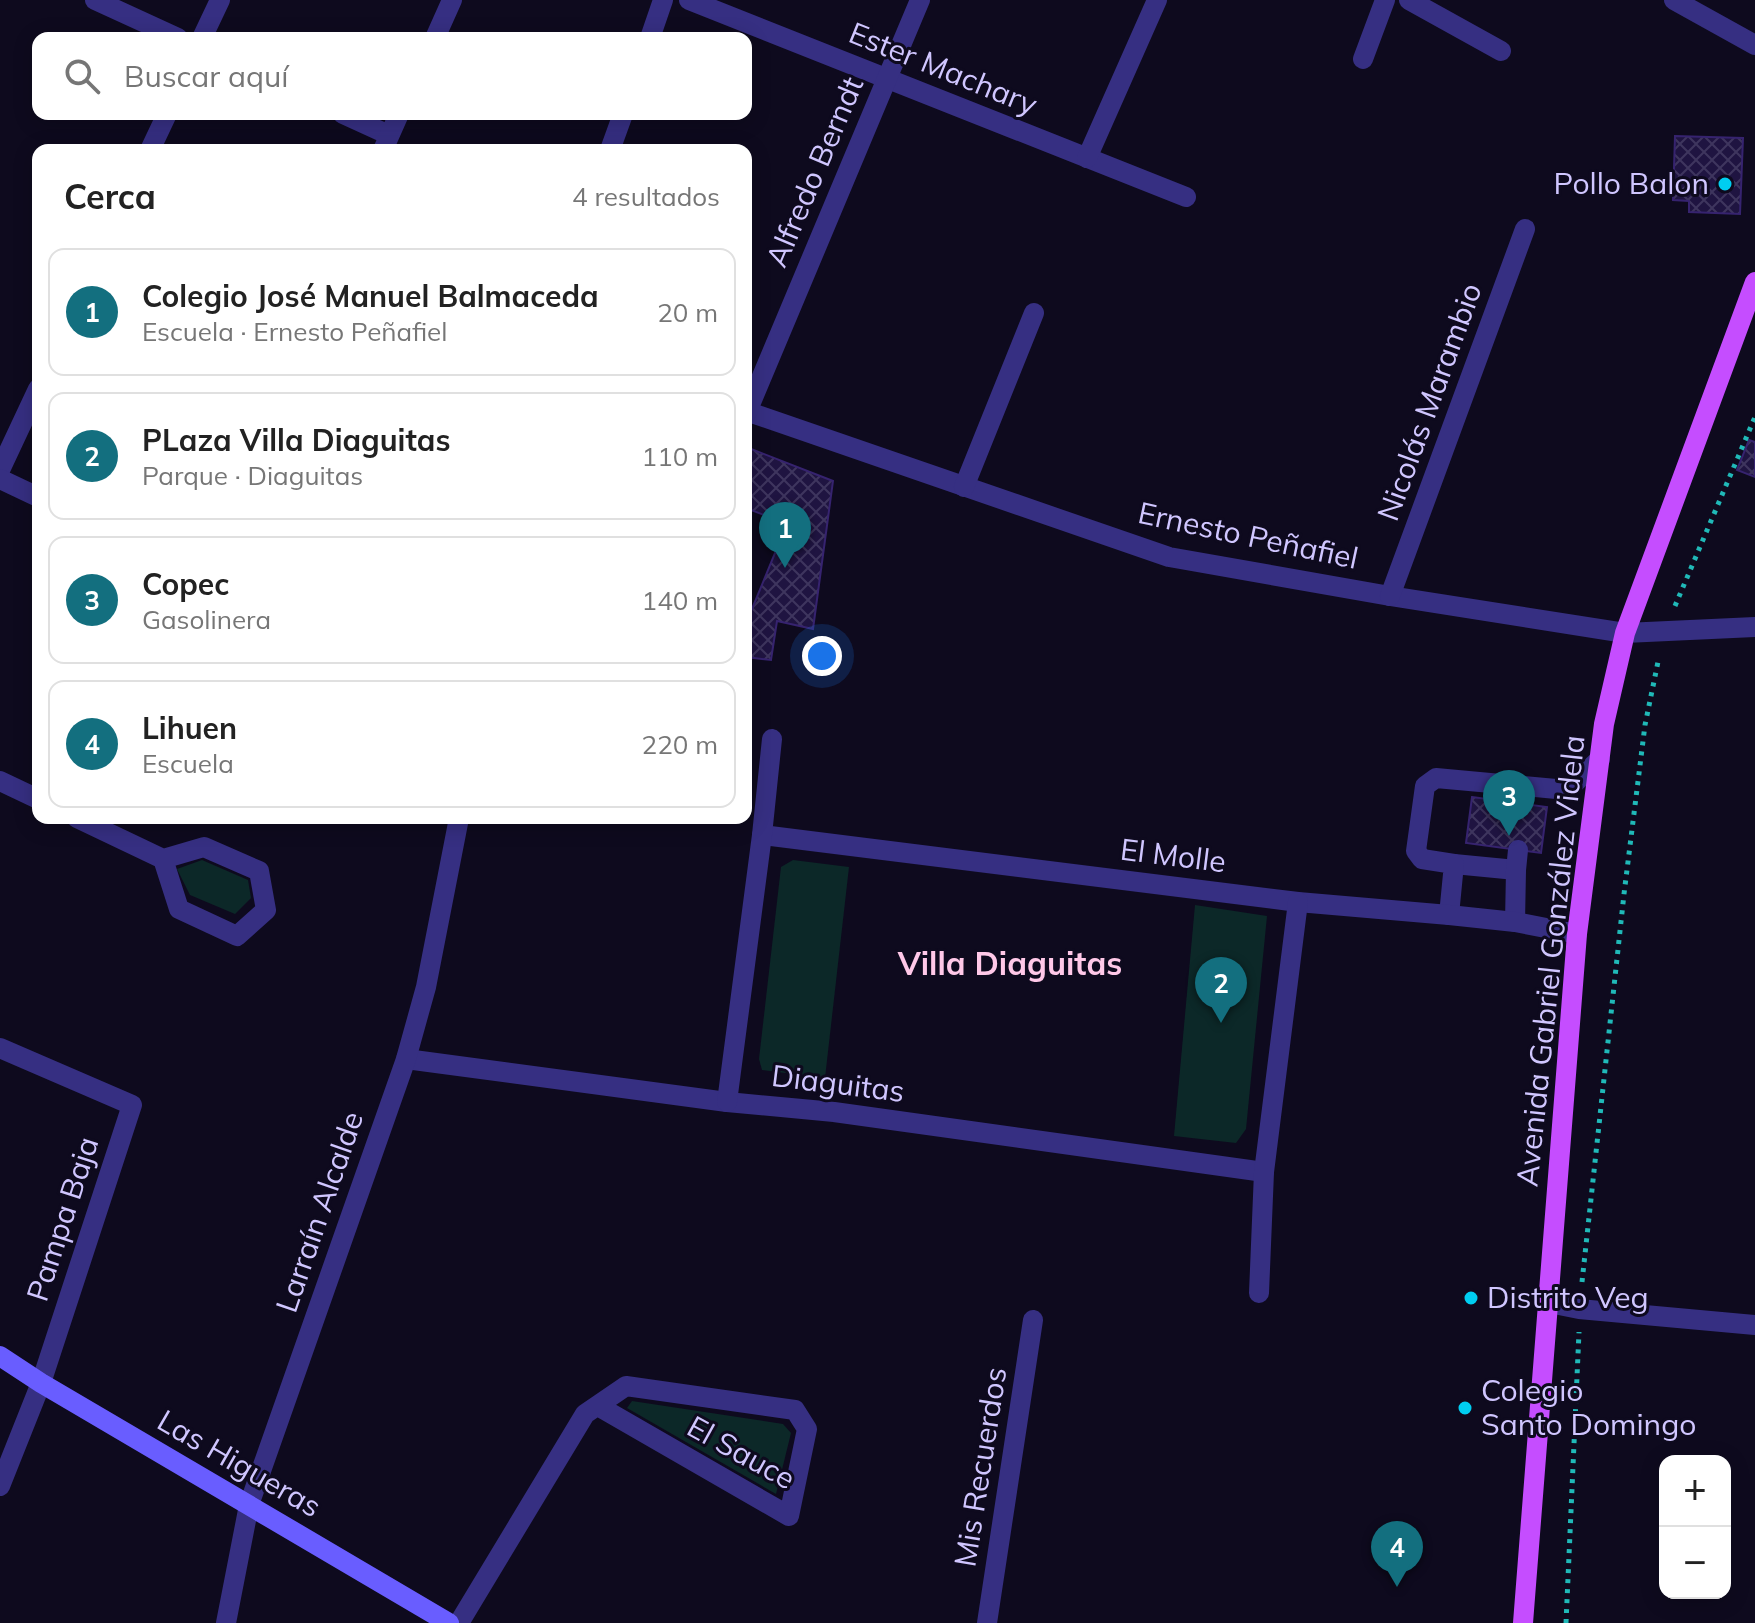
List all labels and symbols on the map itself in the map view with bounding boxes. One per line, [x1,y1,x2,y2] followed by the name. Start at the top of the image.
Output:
[844,13,1043,123] street label: Ester Machary
[757,71,871,272] street label: Alfredo Berndt
[1554,164,1709,202] place label: Pollo Balon
[1716,175,1734,193] marker: Pollo Balon
[1368,278,1490,526] street label: Nicolás Marambio
[1135,493,1362,577] street label: Ernesto Peñafiel
[759,502,811,568] pin: 1
[802,636,842,676] your location
[1507,733,1593,1188] street label: Avenida Gabriel González Videla
[1483,770,1535,836] pin: 3
[1118,830,1228,880] street label: El Molle
[897,943,1122,983] district label: Villa Diaguitas
[1195,957,1247,1023] pin: 2
[770,1056,907,1110] street label: Diaguitas
[267,1106,371,1317] street label: Larraín Alcalde
[18,1132,106,1306] street label: Pampa Baja
[1487,1278,1649,1316] place label: Distrito Veg
[1462,1289,1480,1307] marker: Distrito Veg
[945,1364,1015,1569] street label: Mis Recuerdos
[1481,1371,1696,1443] place label: Colegio Santo Domingo
[1456,1399,1474,1417] marker: Colegio Santo Domingo
[151,1401,328,1525] street label: Las Higueras
[681,1407,802,1497] street label: El Sauce
[1371,1521,1423,1587] pin: 4

